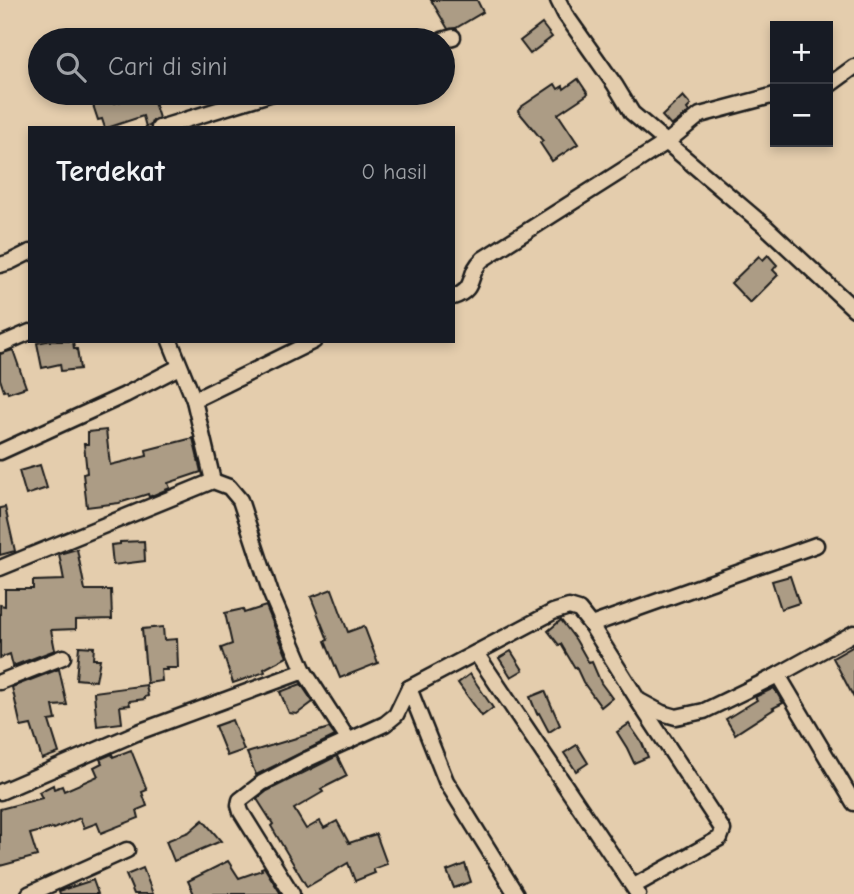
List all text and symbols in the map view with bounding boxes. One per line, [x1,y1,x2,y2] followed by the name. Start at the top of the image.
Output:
[770,21,833,147] map controls
[770,21,833,84] button: +
[28,28,455,105] search box
[52,48,90,86] icon: search
[108,52,228,82] text: Cari di sini
[770,84,833,147] button: −
[56,154,165,189] text: Terdekat
[361,158,427,185] text: 0 hasil

